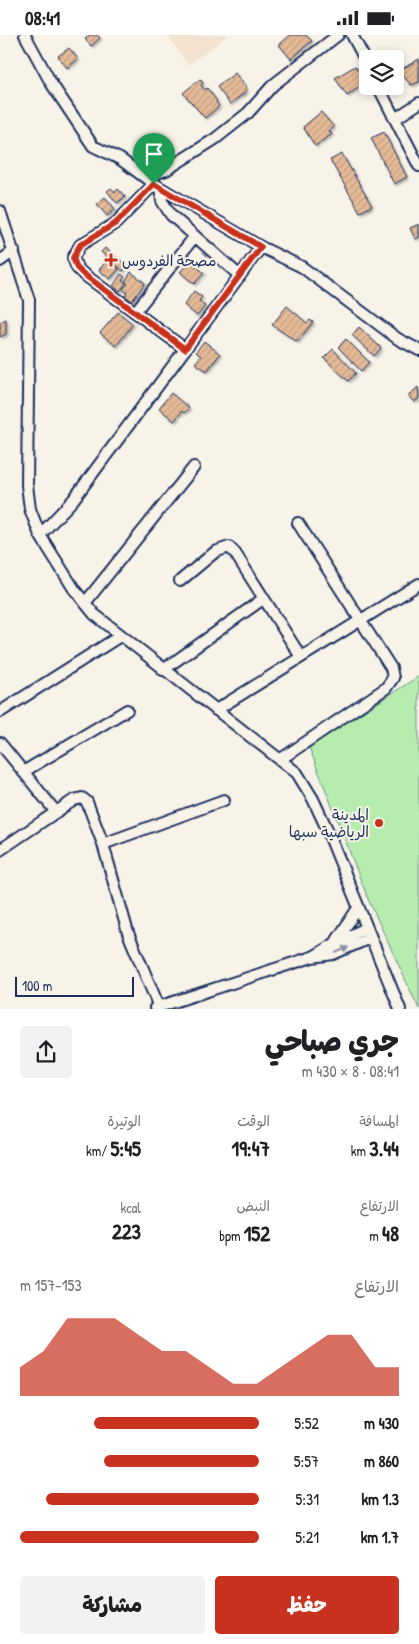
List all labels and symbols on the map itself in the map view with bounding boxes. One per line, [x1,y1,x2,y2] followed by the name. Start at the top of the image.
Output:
[133,133,175,184] pin
[122,250,217,271] place label: مصحة الفردوس
[104,253,118,267] marker: مصحة الفردوس
[289,804,369,842] place label: المدينة الرياضية سبها
[373,817,385,829] marker: المدينة الرياضية سبها
[335,946,349,954] one-way arrow
[15,974,134,997] scale bar

